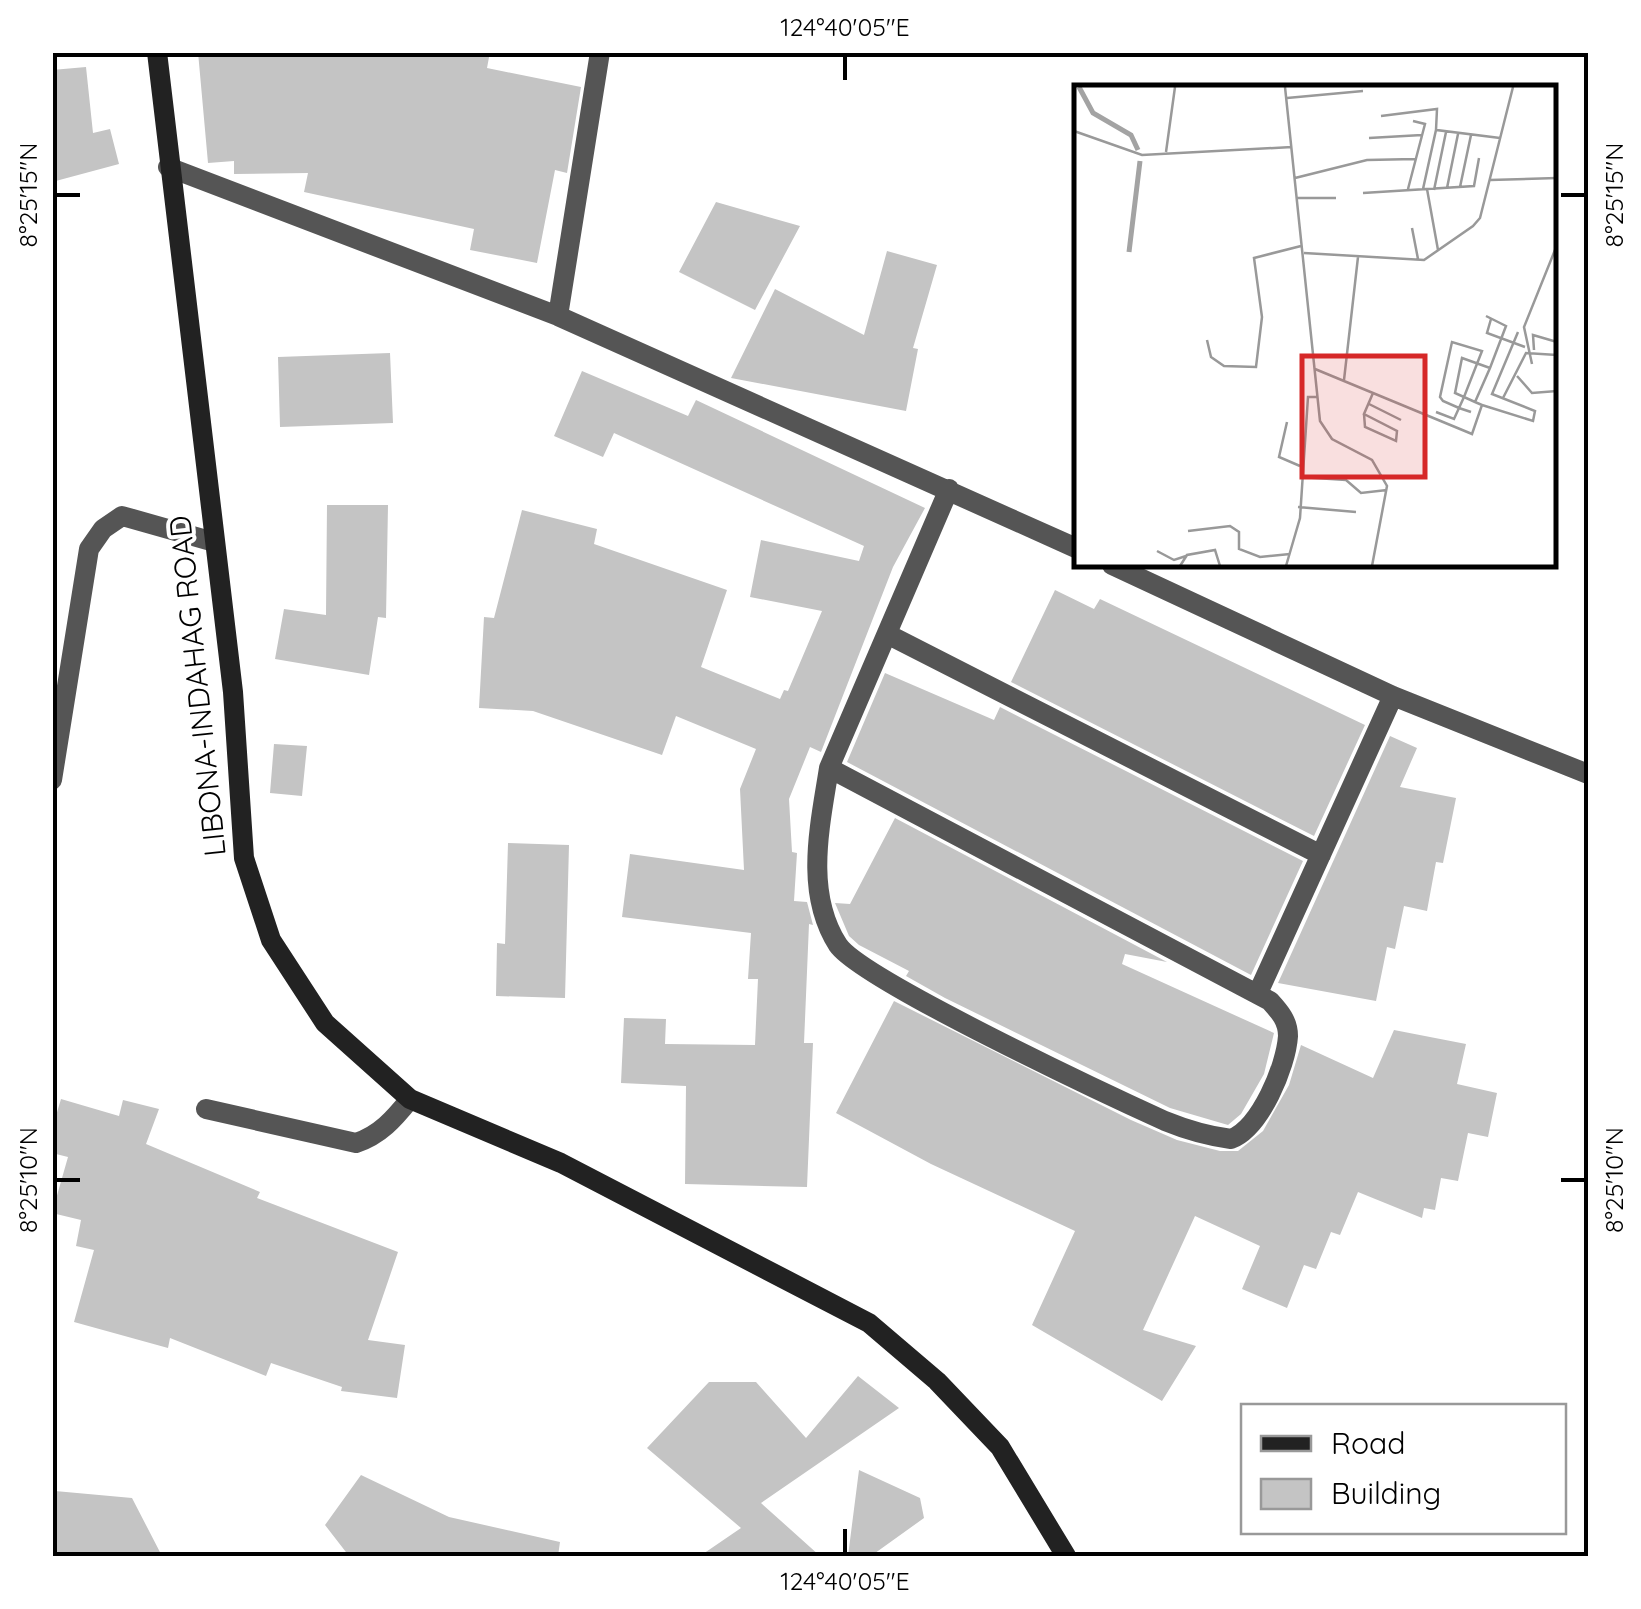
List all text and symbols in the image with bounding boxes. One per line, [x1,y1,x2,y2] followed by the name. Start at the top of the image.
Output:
[780,11,910,42] text: 124°40'05"E
[1074,85,1556,568] inset map
[12,143,43,247] text: 8°25'15"N
[1598,143,1629,247] text: 8°25'15"N
[160,514,234,858] street label: LIBONA-INDAHAG ROAD
[12,1127,43,1233] text: 8°25'10"N
[1598,1127,1629,1233] text: 8°25'10"N
[1241,1404,1566,1534] legend
[1331,1424,1405,1462] text: Road
[1331,1474,1441,1512] text: Building
[780,1565,910,1596] text: 124°40'05"E

